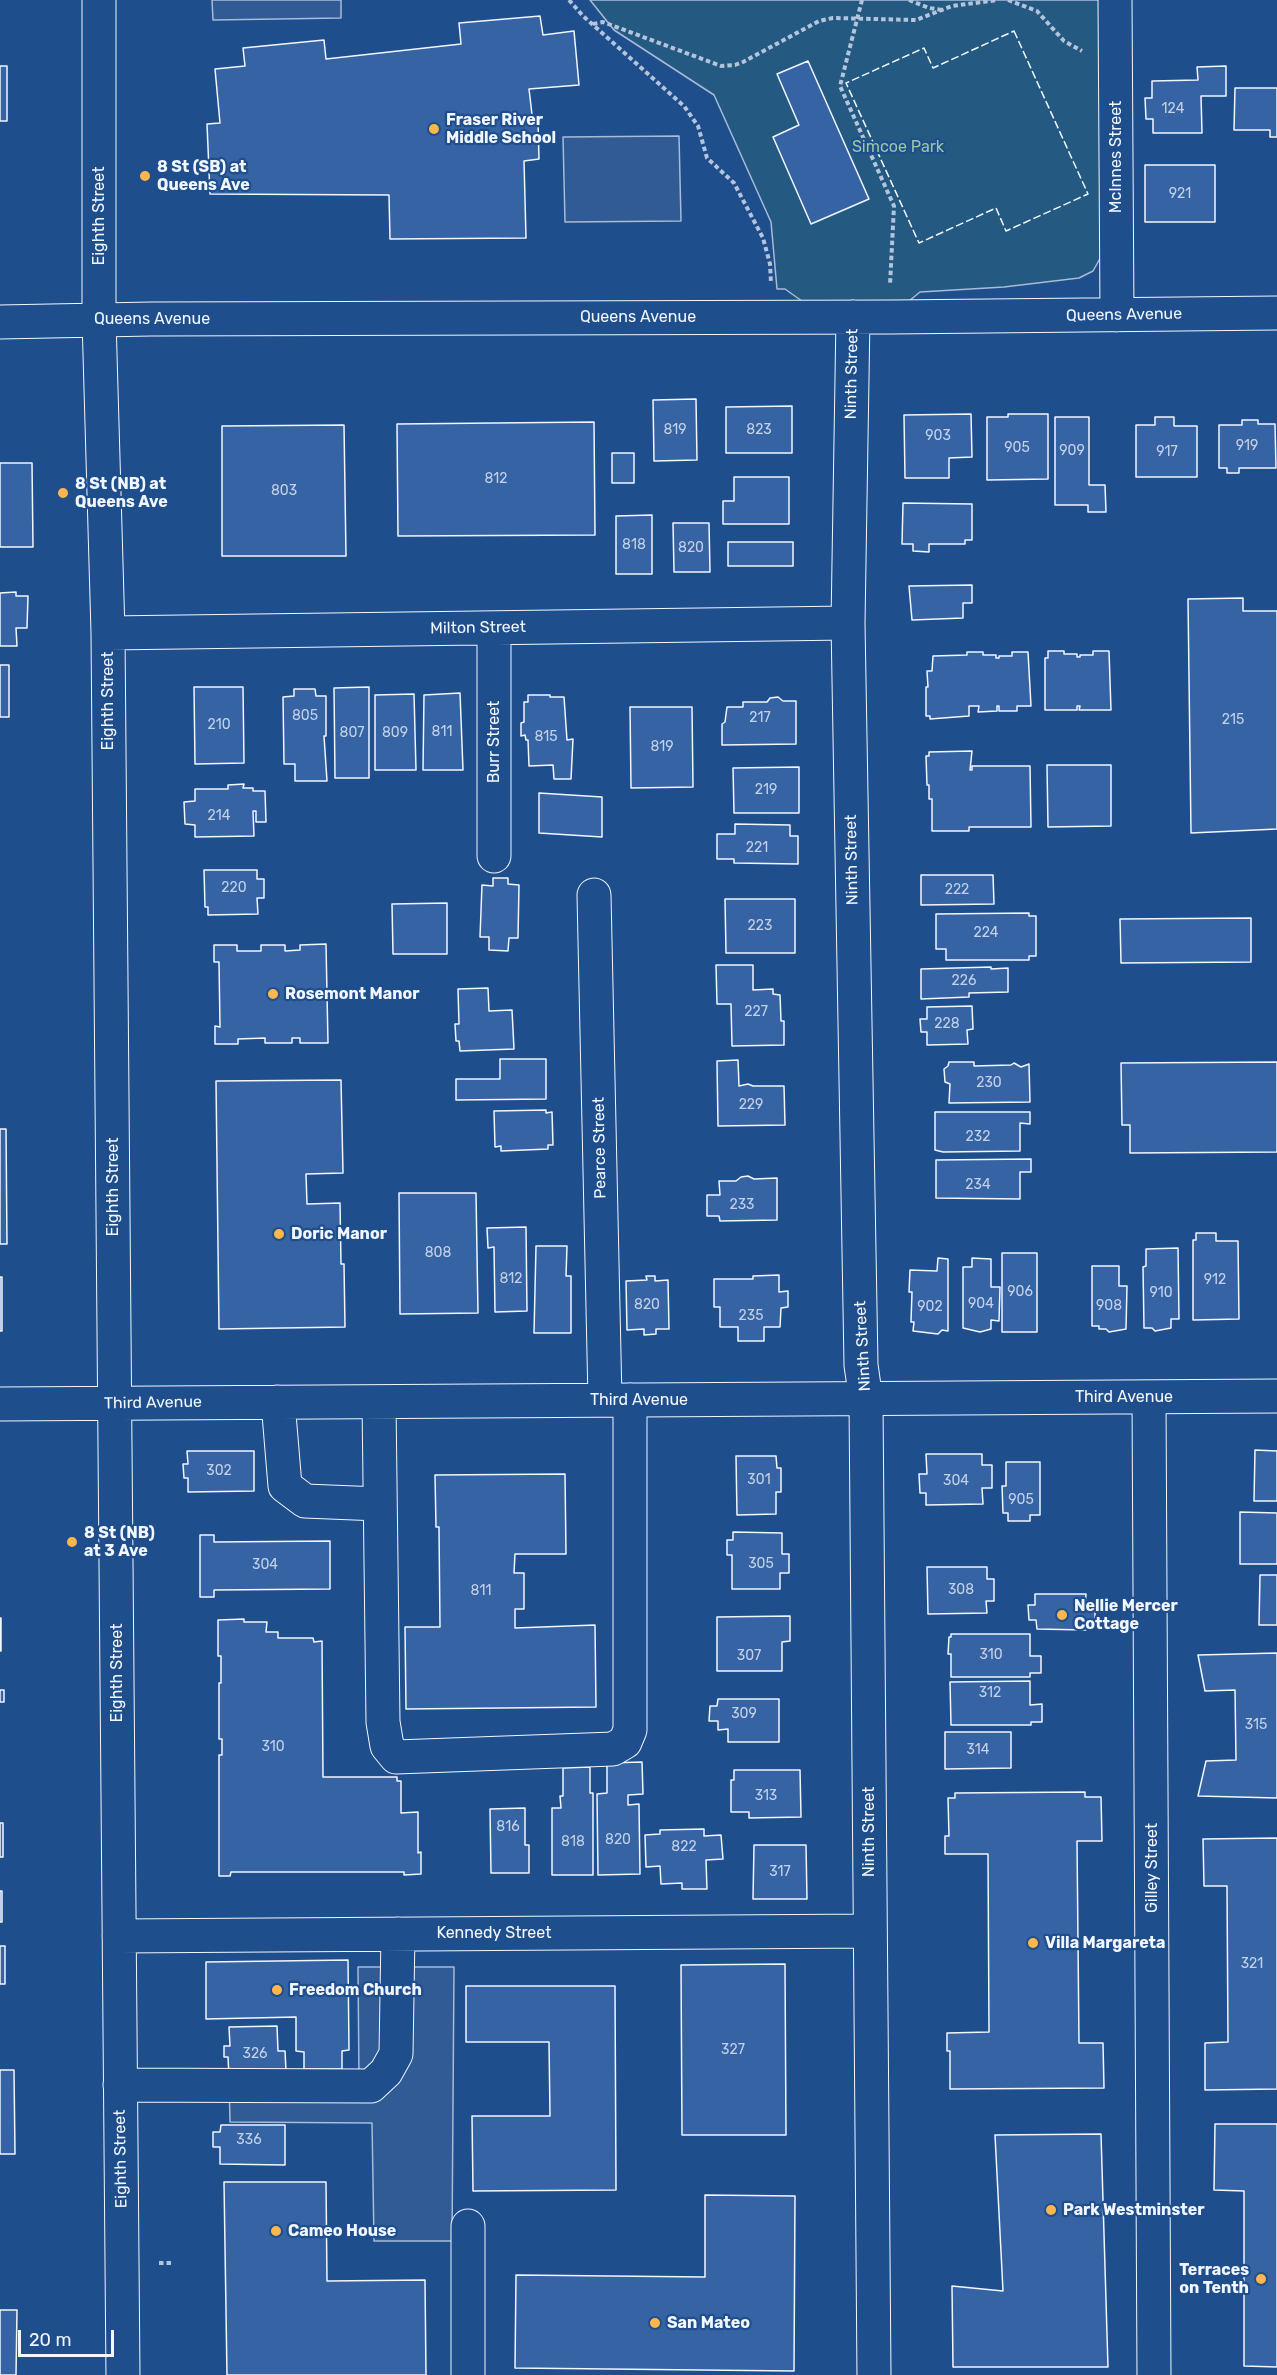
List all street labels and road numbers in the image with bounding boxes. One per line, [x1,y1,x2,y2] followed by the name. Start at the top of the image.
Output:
[1106,101,1126,213] street label: McInnes Street
[89,167,109,265] street label: Eighth Street
[1066,304,1182,326] street label: Queens Avenue
[580,307,696,327] street label: Queens Avenue
[94,309,210,329] street label: Queens Avenue
[842,328,862,420] street label: Ninth Street
[430,618,526,638] street label: Milton Street
[98,652,118,750] street label: Eighth Street
[484,701,504,783] street label: Burr Street
[842,814,862,906] street label: Ninth Street
[590,1097,610,1199] street label: Pearce Street
[103,1138,123,1236] street label: Eighth Street
[851,1300,875,1392] street label: Ninth Street
[1075,1387,1173,1407] street label: Third Avenue
[590,1390,688,1410] street label: Third Avenue
[104,1393,202,1413] street label: Third Avenue
[107,1624,127,1722] street label: Eighth Street
[859,1787,879,1877] street label: Ninth Street
[1142,1823,1162,1913] street label: Gilley Street
[437,1923,551,1943] street label: Kennedy Street
[111,2109,131,2209] street label: Eighth Street

